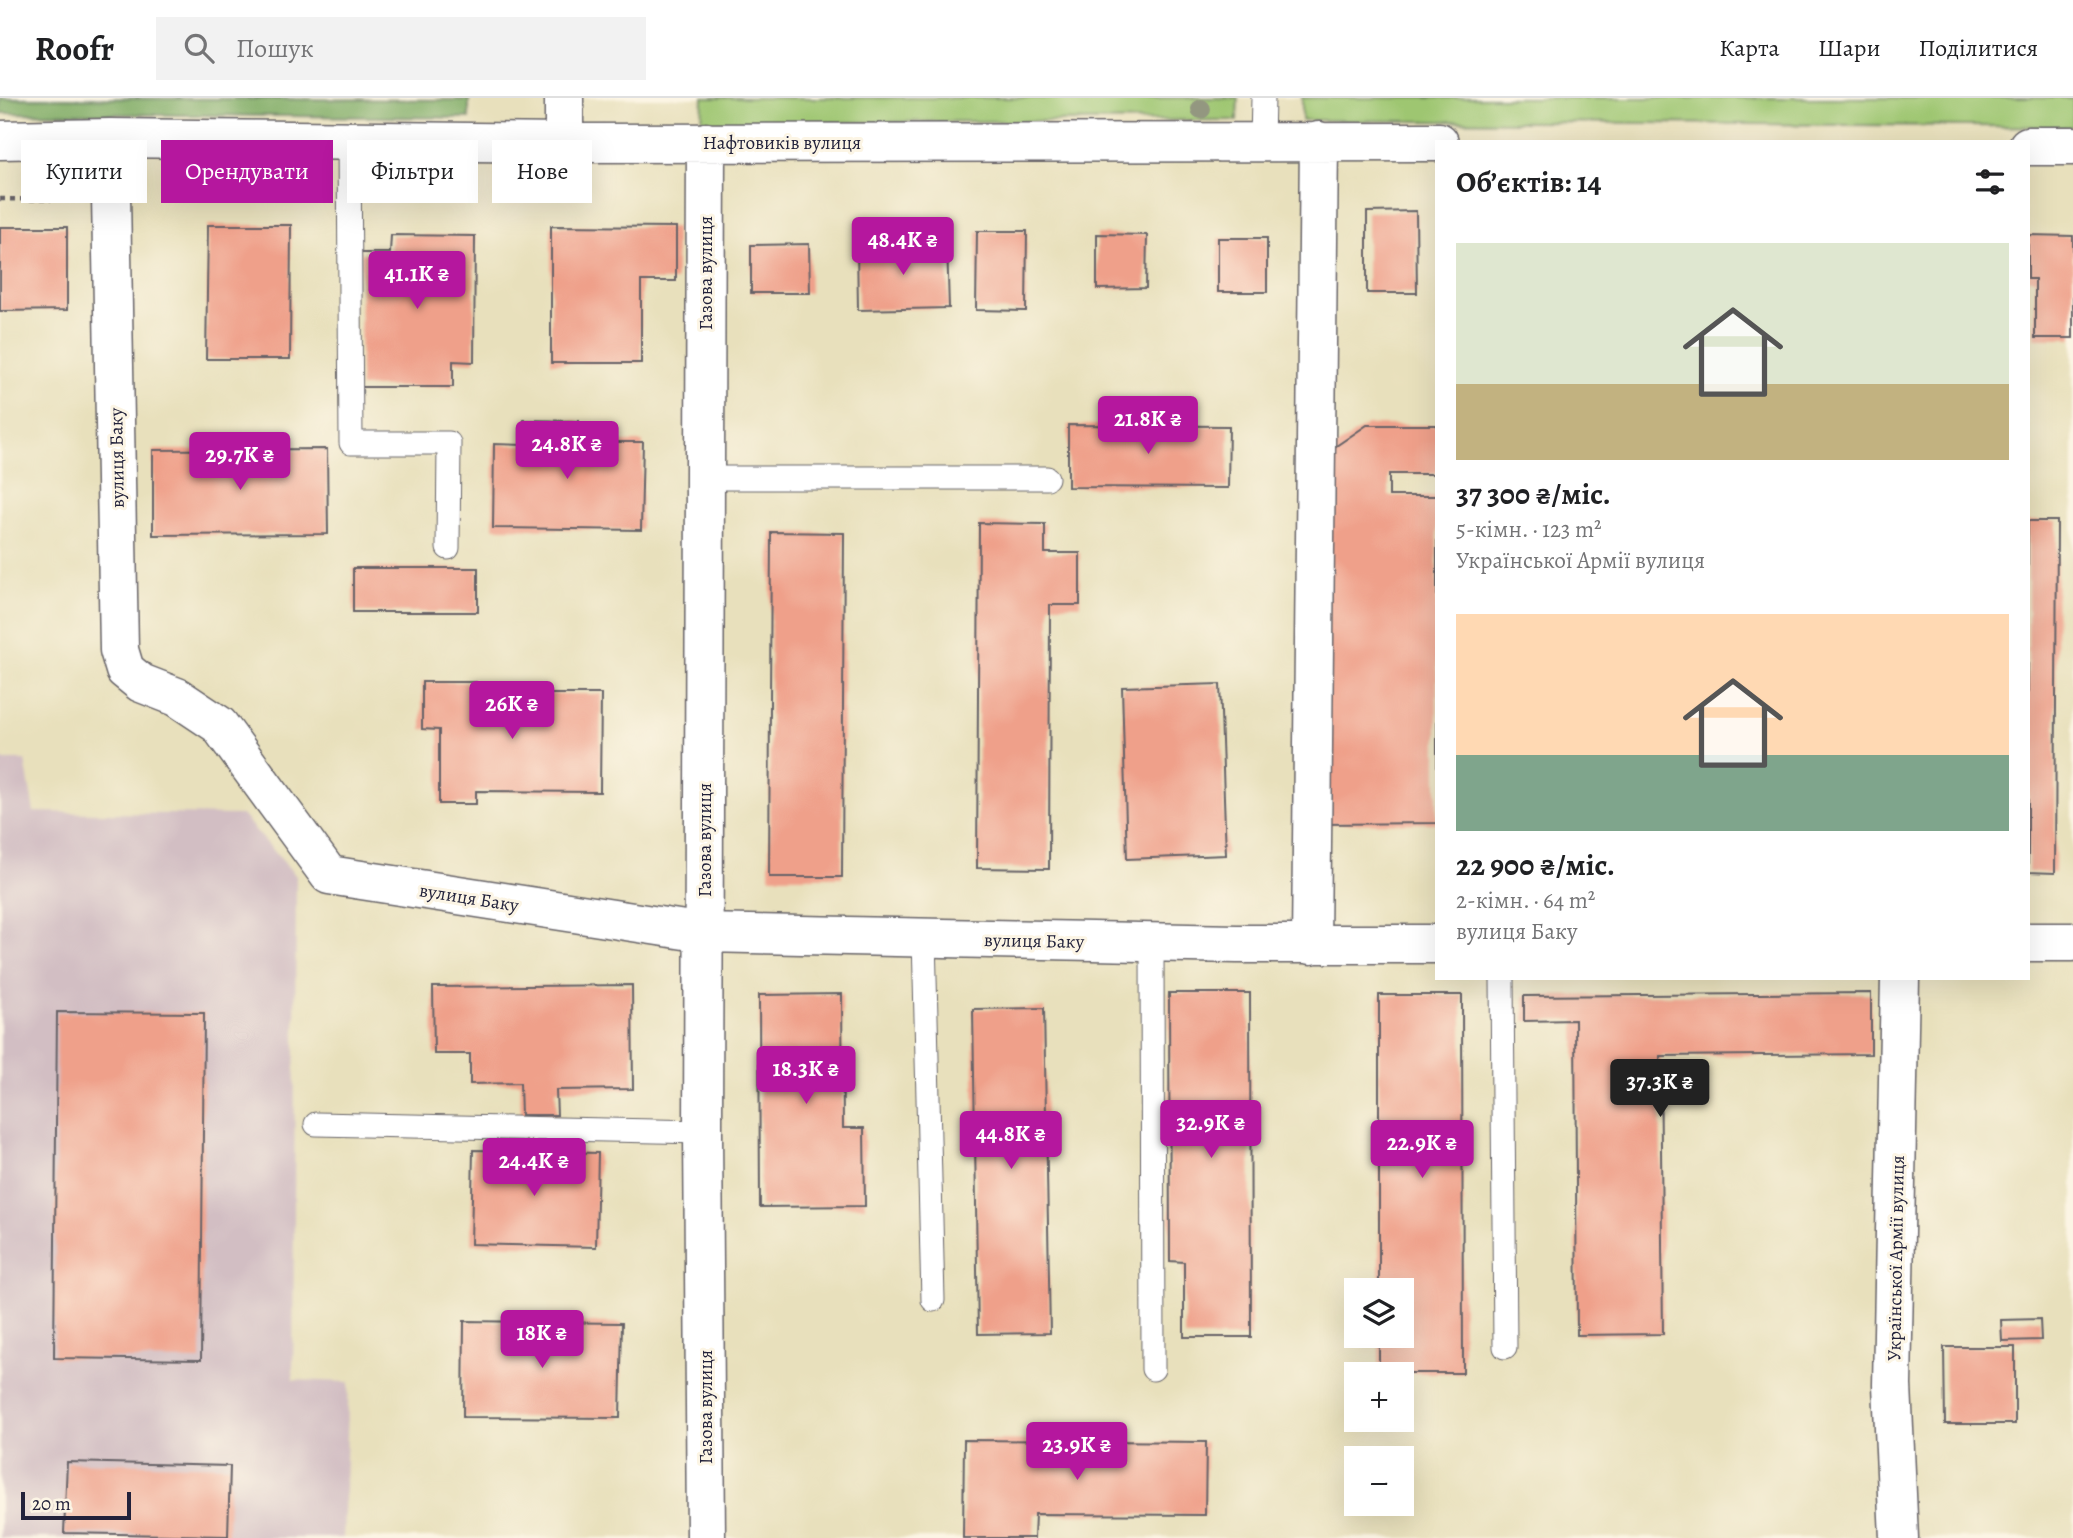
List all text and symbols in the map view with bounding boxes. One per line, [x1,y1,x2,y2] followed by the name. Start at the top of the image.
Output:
[156,17,646,80] search box
[35,26,114,71] text: Roofr
[180,29,218,67] icon: search
[236,31,314,66] text: Пошук
[1719,32,1780,64] text: Карта
[1818,32,1881,64] text: Шари
[1919,32,2038,64] text: Поділитися
[703,130,861,156] street label: Нафтовиків вулиця
[21,140,147,203] chip: Купити
[161,140,333,203] chip: Орендувати
[347,140,478,203] chip: Фільтри
[492,140,592,203] chip: Нове
[1456,162,1602,202] text: Об’єктів: 14
[1971,163,2009,201] icon: filters
[693,216,719,330] street label: Газова вулиця
[838,218,968,277] pin: 48.4K ₴
[868,224,938,255] text: 48.4K ₴
[352,252,482,311] pin: 41.1K ₴
[384,258,450,289] text: 41.1K ₴
[1670,289,1796,415] icon: home
[1083,396,1213,456] pin: 21.8K ₴
[1114,403,1182,434] text: 21.8K ₴
[103,407,131,508] street label: вулиця Баку
[502,422,632,481] pin: 24.8K ₴
[532,428,602,459] text: 24.8K ₴
[175,432,305,492] pin: 29.7K ₴
[205,439,275,470] text: 29.7K ₴
[1456,474,1611,514] text: 37 300 ₴/міс.
[1456,514,1602,545] text: 5-кімн. · 123 m²
[1456,545,1705,576] text: Української Армії вулиця
[1670,660,1796,786] icon: home
[463,682,561,741] pin: 26K ₴
[485,688,539,719] text: 26K ₴
[692,783,718,897] street label: Газова вулиця
[1456,845,1615,885] text: 22 900 ₴/міс.
[417,877,521,919] street label: вулиця Баку
[1456,885,1595,916] text: 2-кімн. · 64 m²
[1456,916,1577,947] text: вулиця Баку
[984,927,1085,955] street label: вулиця Баку
[741,1046,871,1106] pin: 18.3K ₴
[773,1053,839,1084] text: 18.3K ₴
[1595,1060,1725,1119] pin: 37.3K ₴
[1626,1066,1694,1097] text: 37.3K ₴
[1146,1100,1276,1160] pin: 32.9K ₴
[1176,1107,1246,1138] text: 32.9K ₴
[946,1112,1076,1171] pin: 44.8K ₴
[976,1118,1046,1149] text: 44.8K ₴
[1357,1121,1487,1180] pin: 22.9K ₴
[1387,1127,1457,1158] text: 22.9K ₴
[469,1138,599,1198] pin: 24.4K ₴
[499,1145,569,1176] text: 24.4K ₴
[1881,1155,1911,1361] street label: Української Армії вулиця
[1344,1278,1414,1516] map controls
[1344,1278,1414,1348] button: layers
[493,1310,591,1370] pin: 18K ₴
[517,1317,567,1348] text: 18K ₴
[693,1350,719,1464] street label: Газова вулиця
[1344,1362,1414,1432] button: +
[1012,1422,1142,1482] pin: 23.9K ₴
[1042,1429,1112,1460] text: 23.9K ₴
[1344,1446,1414,1516] button: −
[21,1489,131,1521] scale bar
[32,1491,71,1517] text: 20 m

